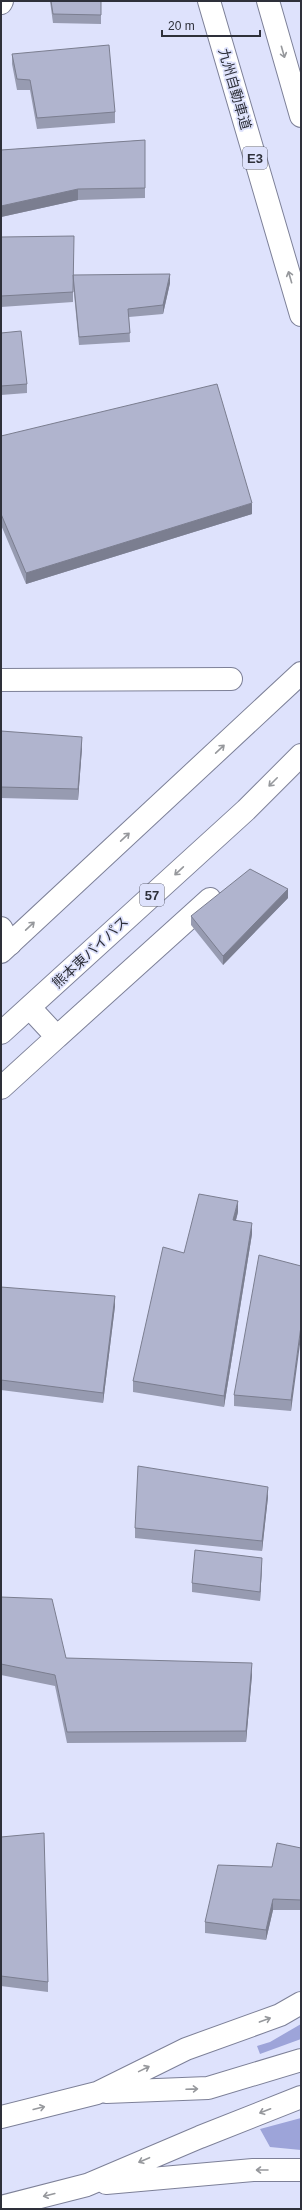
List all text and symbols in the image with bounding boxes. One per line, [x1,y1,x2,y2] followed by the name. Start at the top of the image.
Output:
[162,12,260,38] scale bar
[168,19,195,33] text: 20 m
[280,45,287,58] one-way arrow
[216,46,254,132] street label: 九州自動車道
[243,147,267,169] road number: E3
[286,271,293,284] one-way arrow
[215,744,225,753] one-way arrow
[268,777,278,787] one-way arrow
[120,832,130,842] one-way arrow
[173,867,184,876] one-way arrow
[140,884,164,906] road number: 57
[49,913,131,991] street label: 熊本東バイパス
[25,921,35,930] one-way arrow
[258,2016,270,2024] one-way arrow
[138,2065,150,2072] one-way arrow
[185,2085,198,2093] one-way arrow
[32,2103,45,2111] one-way arrow
[259,2108,271,2116] one-way arrow
[139,2157,151,2165] one-way arrow
[256,2166,269,2174] one-way arrow
[43,2192,56,2199] one-way arrow

